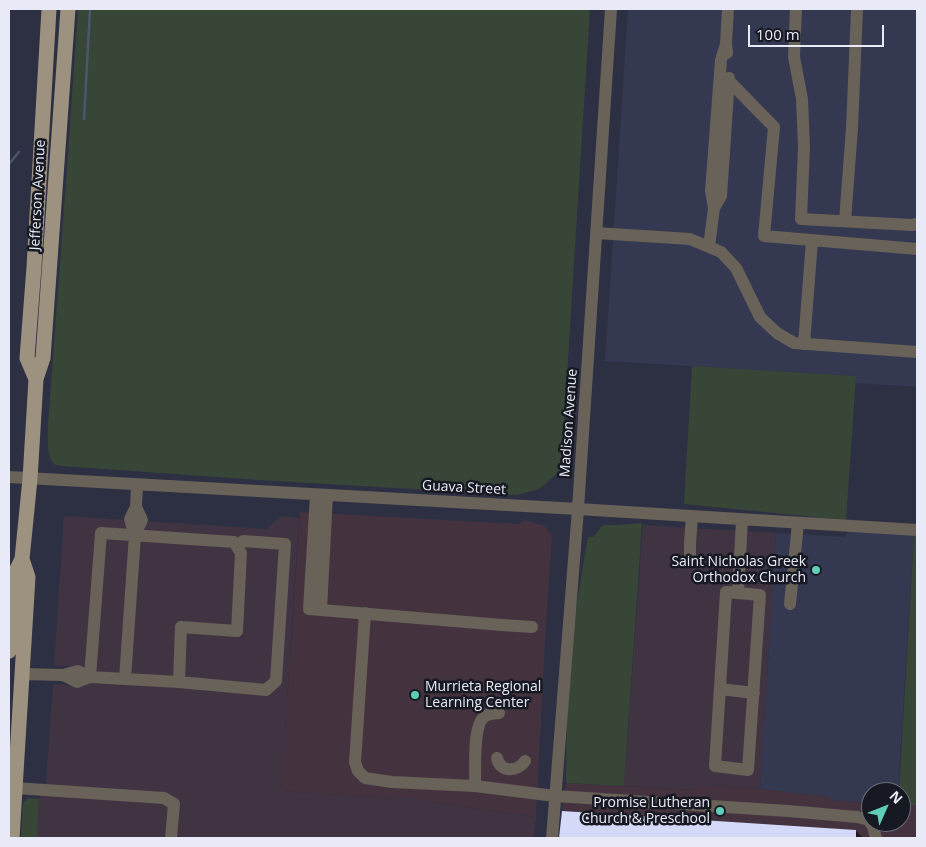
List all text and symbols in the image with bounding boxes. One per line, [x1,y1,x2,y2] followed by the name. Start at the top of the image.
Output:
[751,15,887,47] scale bar
[756,24,800,44] text: 100 m
[27,139,49,251] street label: Jefferson Avenue
[557,368,581,478] street label: Madison Avenue
[422,477,506,499] street label: Guava Street
[671,554,806,586] place label: Saint Nicholas Greek Orthodox Church
[810,564,822,576] marker: Saint Nicholas Greek Orthodox Church
[425,679,541,712] place label: Murrieta Regional Learning Center
[409,689,421,701] marker: Murrieta Regional Learning Center
[861,782,911,832] north arrow
[886,786,907,808] text: N
[581,795,710,828] place label: Promise Lutheran Church & Preschool
[714,805,726,817] marker: Promise Lutheran Church & Preschool

